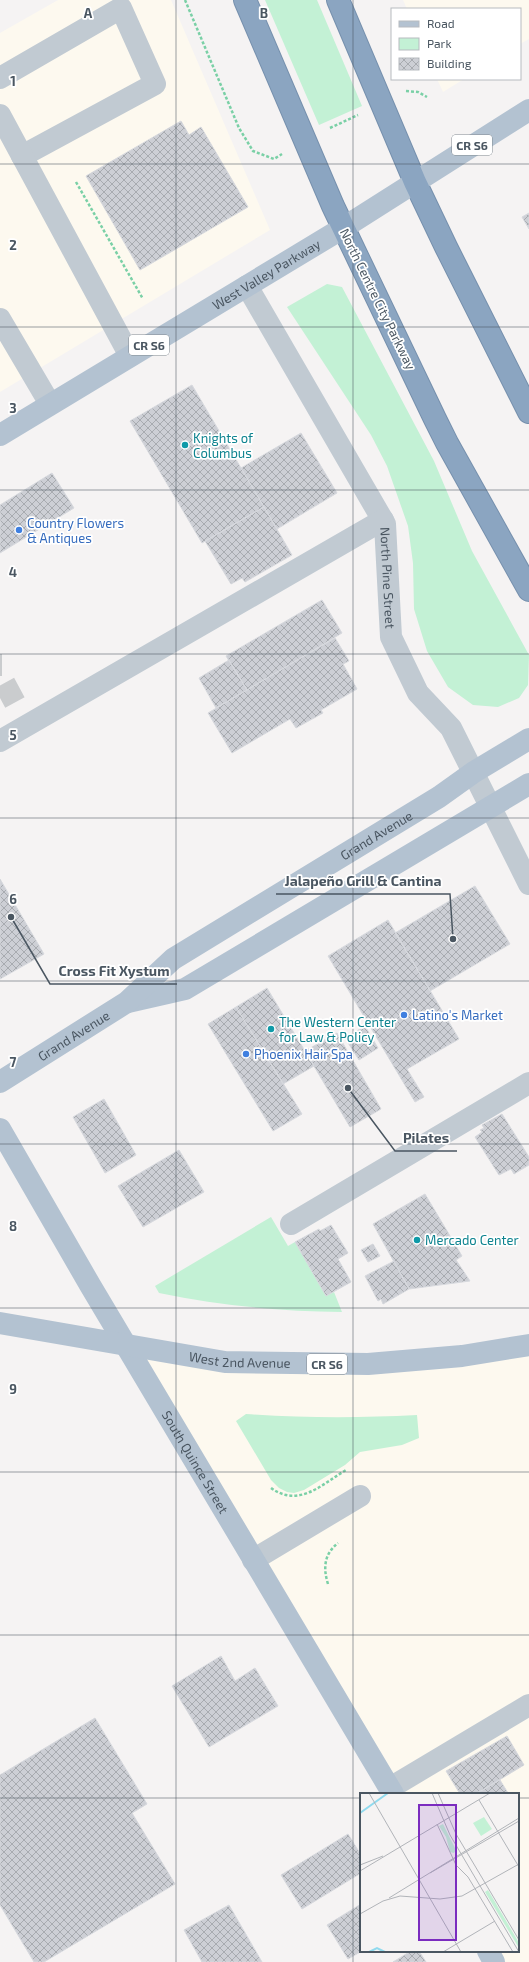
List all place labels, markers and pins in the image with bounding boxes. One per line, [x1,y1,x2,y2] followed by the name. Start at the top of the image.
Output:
[193,430,254,461] place label: Knights of Columbus
[180,440,190,450] marker: Knights of Columbus
[27,515,124,546] place label: Country Flowers & Antiques
[14,525,24,535] marker: Country Flowers & Antiques
[276,868,450,894] callout: Jalapeño Grill & Cantina
[50,958,177,984] callout: Cross Fit Xystum
[412,1007,503,1023] place label: Latino's Market
[399,1010,409,1020] marker: Latino's Market
[279,1014,396,1045] place label: The Western Center for Law & Policy
[266,1024,276,1034] marker: The Western Center for Law & Policy
[254,1046,353,1062] place label: Phoenix Hair Spa
[241,1049,251,1059] marker: Phoenix Hair Spa
[395,1125,457,1151] callout: Pilates
[425,1232,519,1248] place label: Mercado Center
[412,1235,422,1245] marker: Mercado Center

